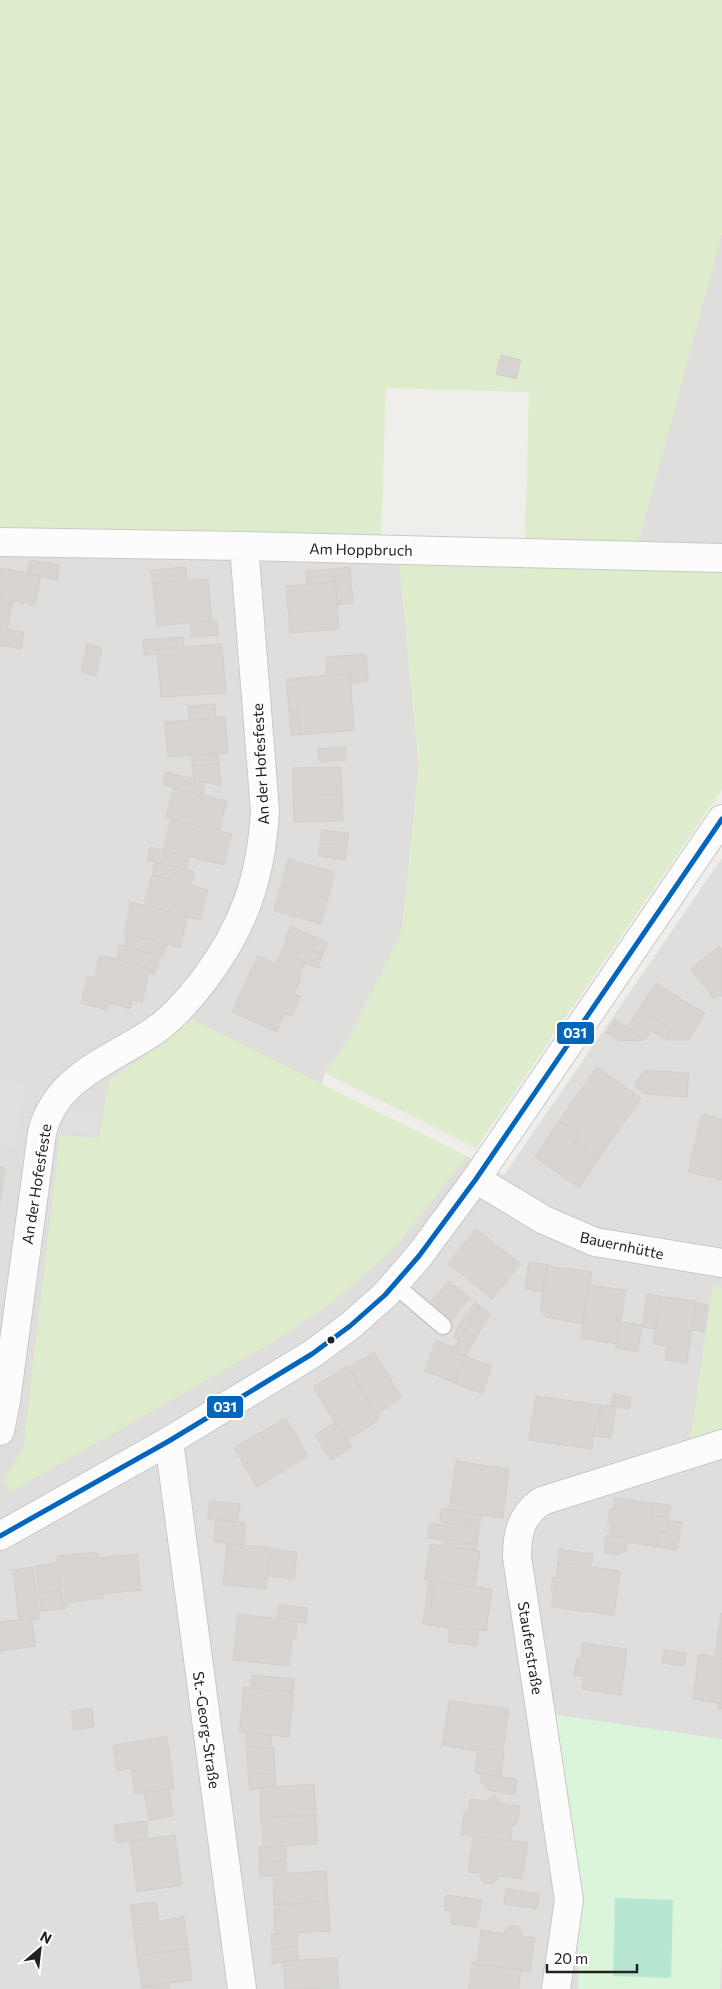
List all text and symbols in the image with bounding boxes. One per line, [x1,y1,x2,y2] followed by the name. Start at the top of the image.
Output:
[309,539,413,559] street label: Am Hoppbruch
[248,703,272,825] street label: An der Hofesfeste
[556,1021,595,1045] line badge: 031
[563,1024,587,1041] text: 031
[18,1122,54,1246] street label: An der Hofesfeste
[578,1227,666,1263] street label: Bauernhütte
[326,1335,336,1345] unlabelled marker
[206,1395,244,1419] line badge: 031
[213,1398,237,1415] text: 031
[515,1600,547,1696] street label: Stauferstraße
[190,1670,224,1790] street label: St.-Georg-Straße
[15,1924,65,1974] north arrow
[38,1927,55,1947] text: N
[547,1942,637,1974] scale bar
[554,1949,588,1967] text: 20 m

